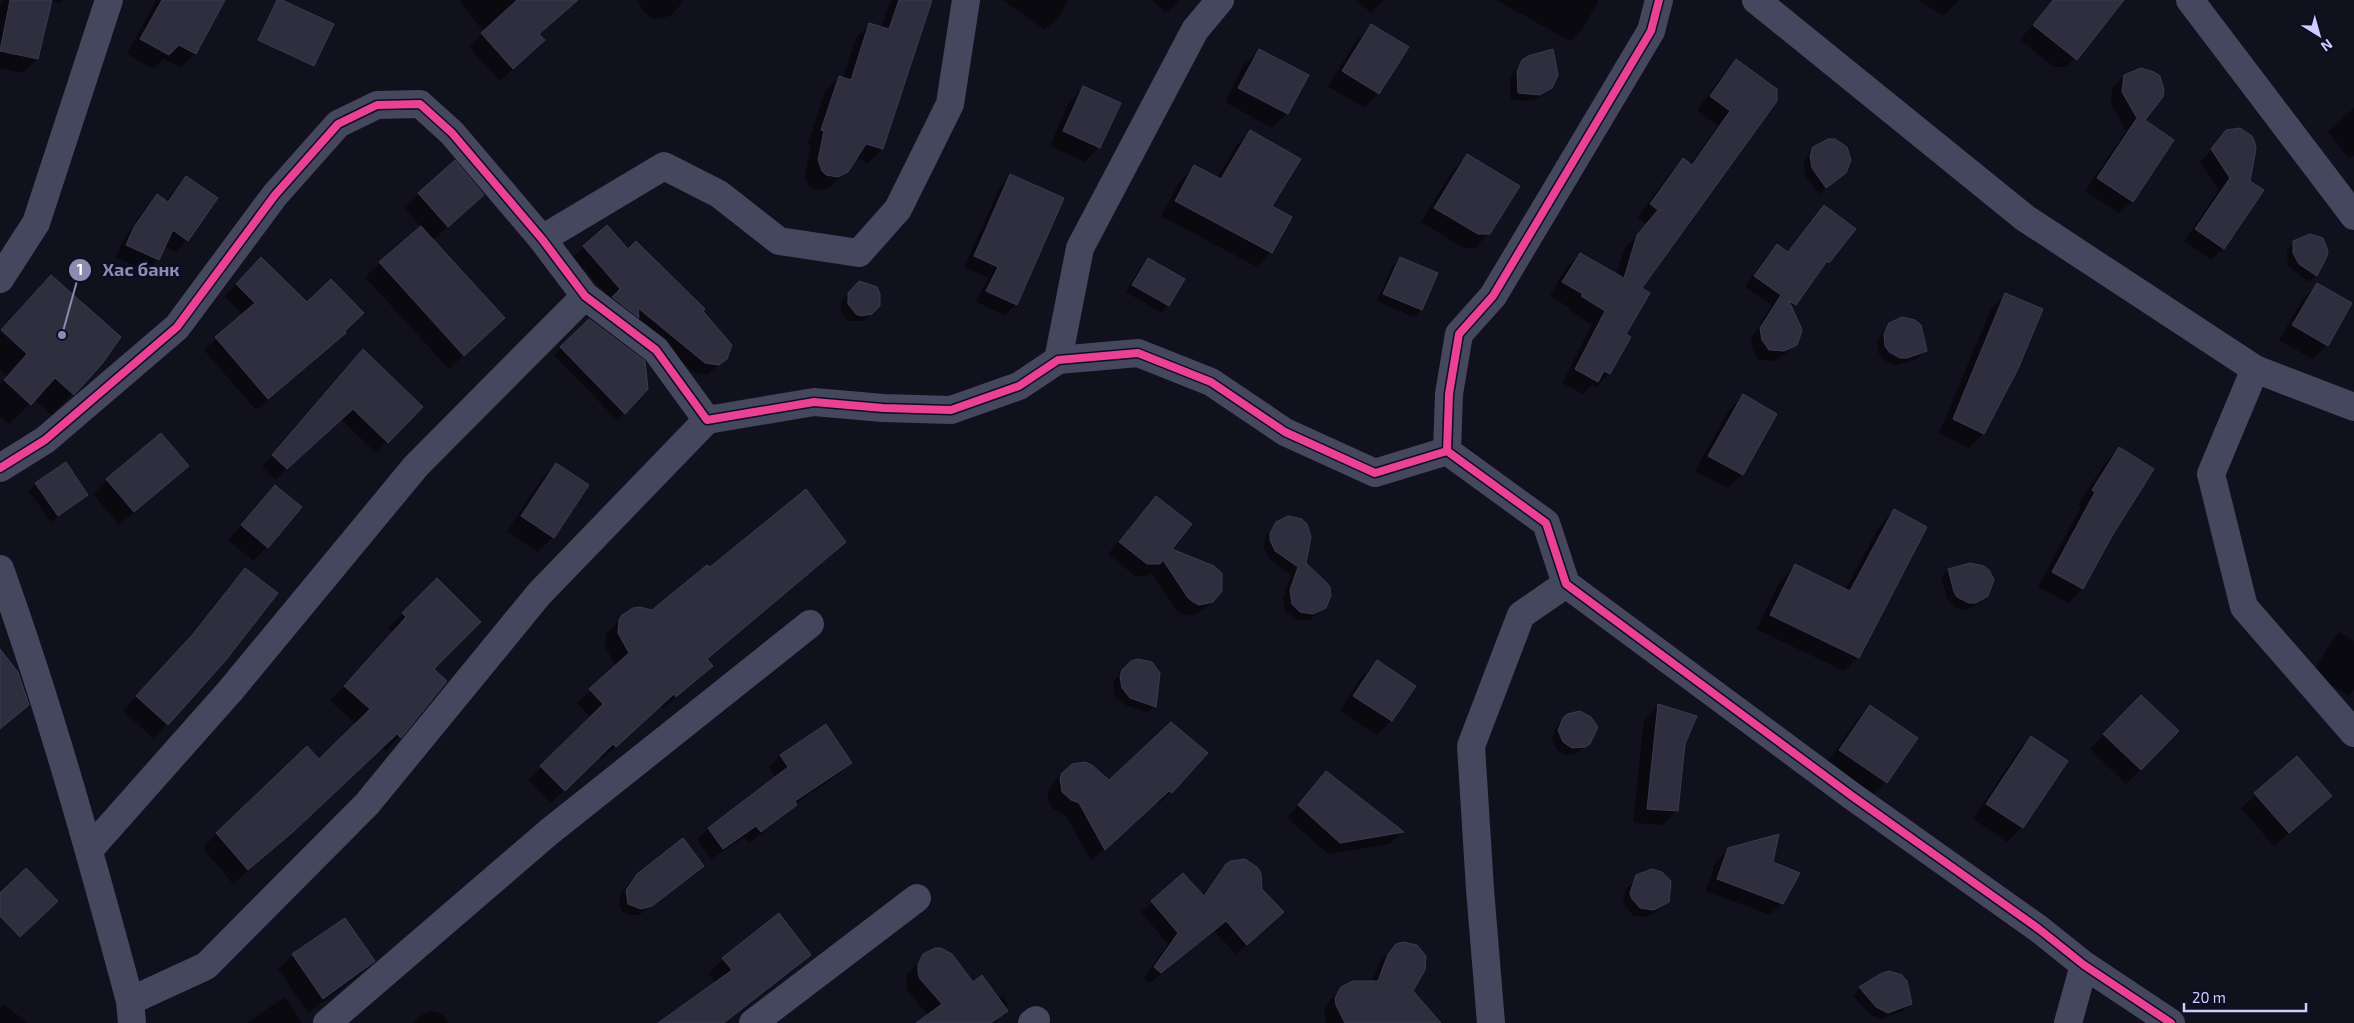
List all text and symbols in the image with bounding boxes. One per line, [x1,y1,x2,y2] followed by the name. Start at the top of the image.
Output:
[2294,10,2344,60] north arrow
[2318,36,2336,56] text: N
[68,254,190,287] callout: Хас банк
[102,258,180,280] text: Хас банк
[77,260,83,278] text: 1
[2184,980,2306,1012] scale bar
[2192,988,2226,1006] text: 20 m

